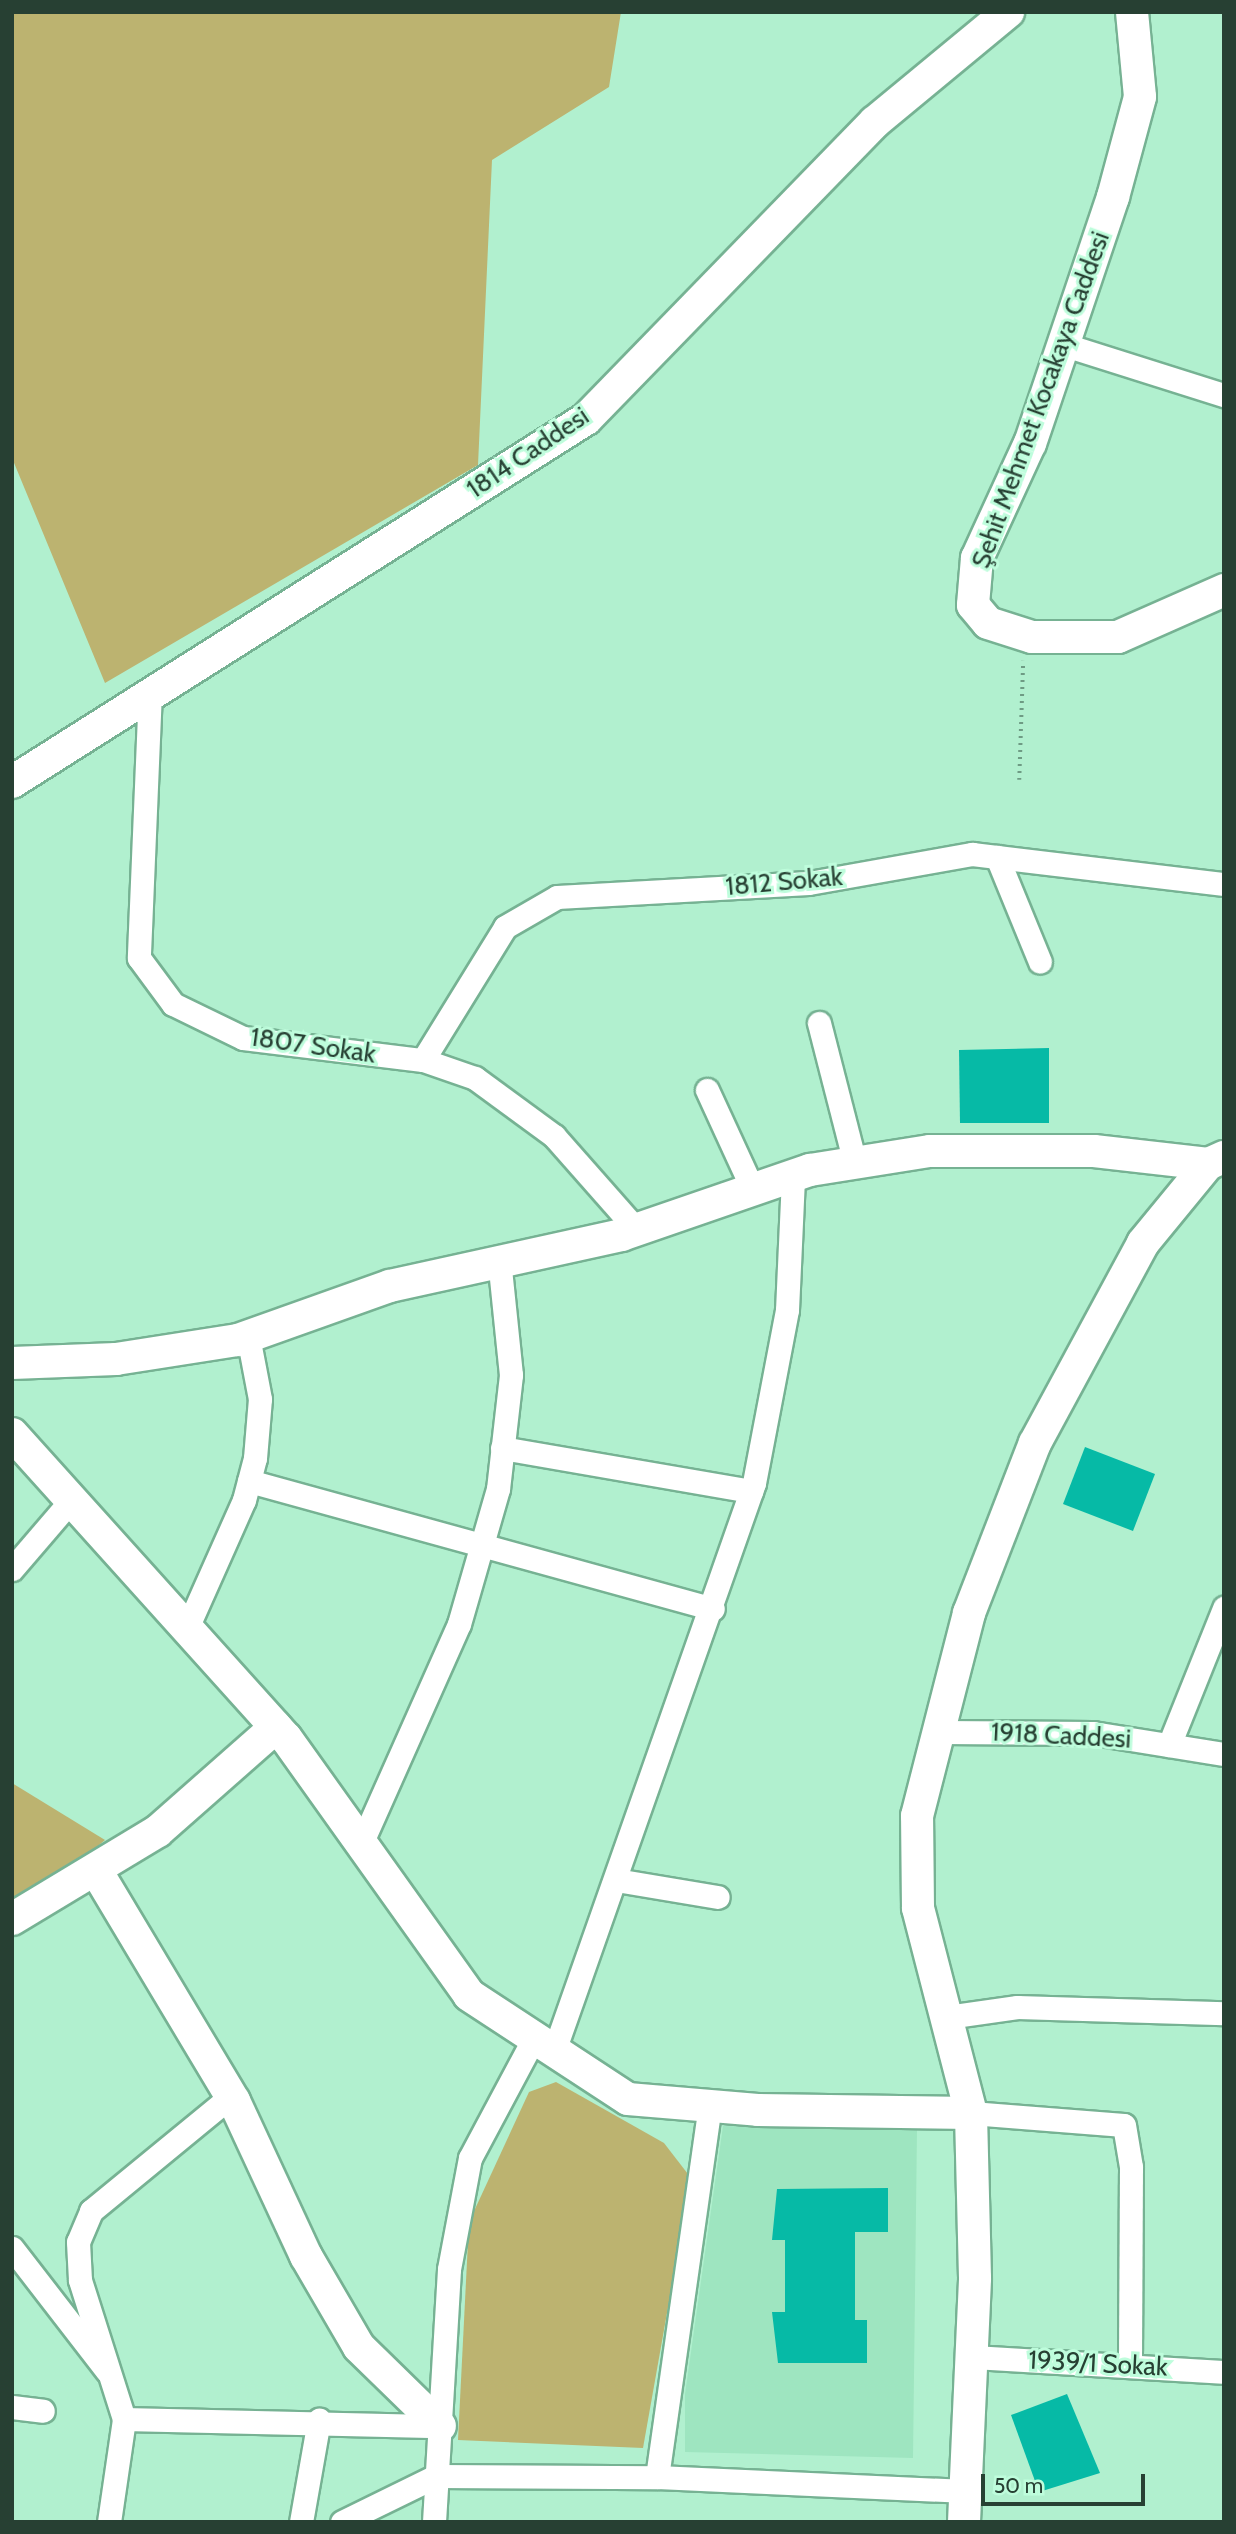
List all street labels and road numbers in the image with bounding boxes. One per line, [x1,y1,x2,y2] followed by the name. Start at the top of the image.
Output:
[965,228,1117,572] street label: Şehit Mehmet Kocakaya Caddesi
[461,401,595,505] street label: 1814 Caddesi
[724,861,844,903] street label: 1812 Sokak
[248,1022,378,1070] street label: 1807 Sokak
[990,1717,1132,1755] street label: 1918 Caddesi
[1028,2345,1168,2383] street label: 1939/1 Sokak

